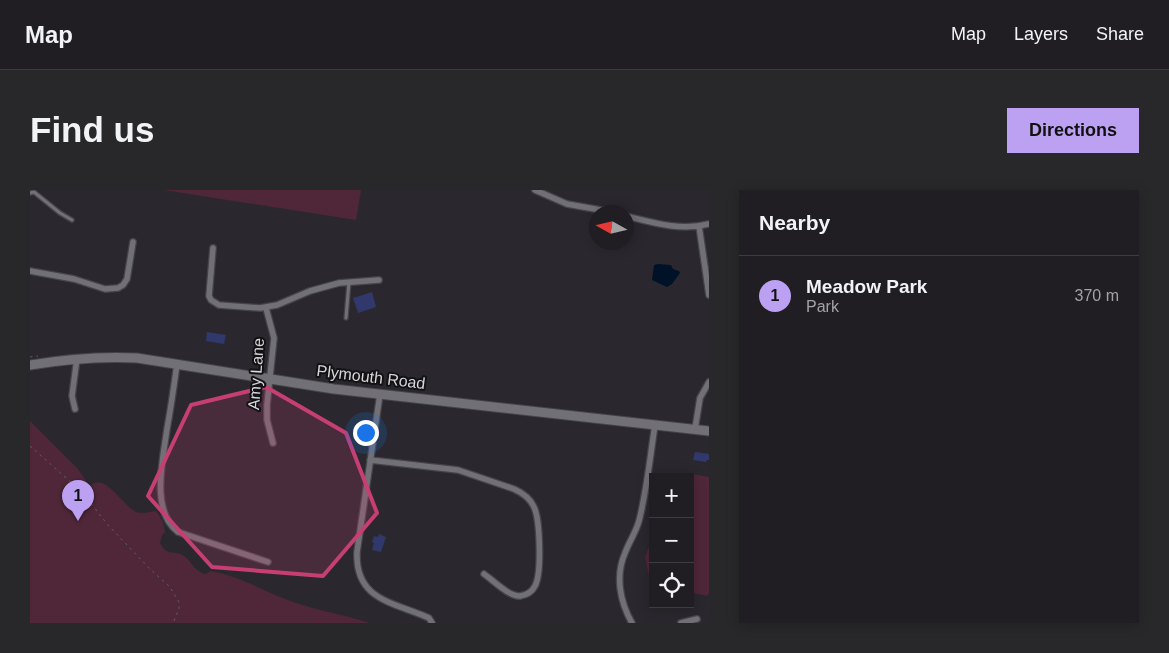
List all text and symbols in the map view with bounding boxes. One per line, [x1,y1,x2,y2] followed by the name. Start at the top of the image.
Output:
[25,21,73,48] text: Map
[951,24,986,44] text: Map
[1014,24,1068,44] text: Layers
[1096,24,1144,44] text: Share
[1007,108,1139,153] button: Directions
[30,110,154,149] text: Find us
[589,205,634,250] north arrow
[759,211,830,234] text: Nearby
[806,276,927,297] text: Meadow Park
[771,287,779,304] text: 1
[1075,287,1119,304] text: 370 m
[806,298,839,315] text: Park
[245,337,267,411] street label: Amy Lane
[316,362,426,392] street label: Plymouth Road
[353,420,379,446] your location
[649,473,694,608] map controls
[649,473,694,518] button: +
[62,480,94,521] pin: 1
[649,518,694,563] button: −
[649,563,694,608] button: locate

